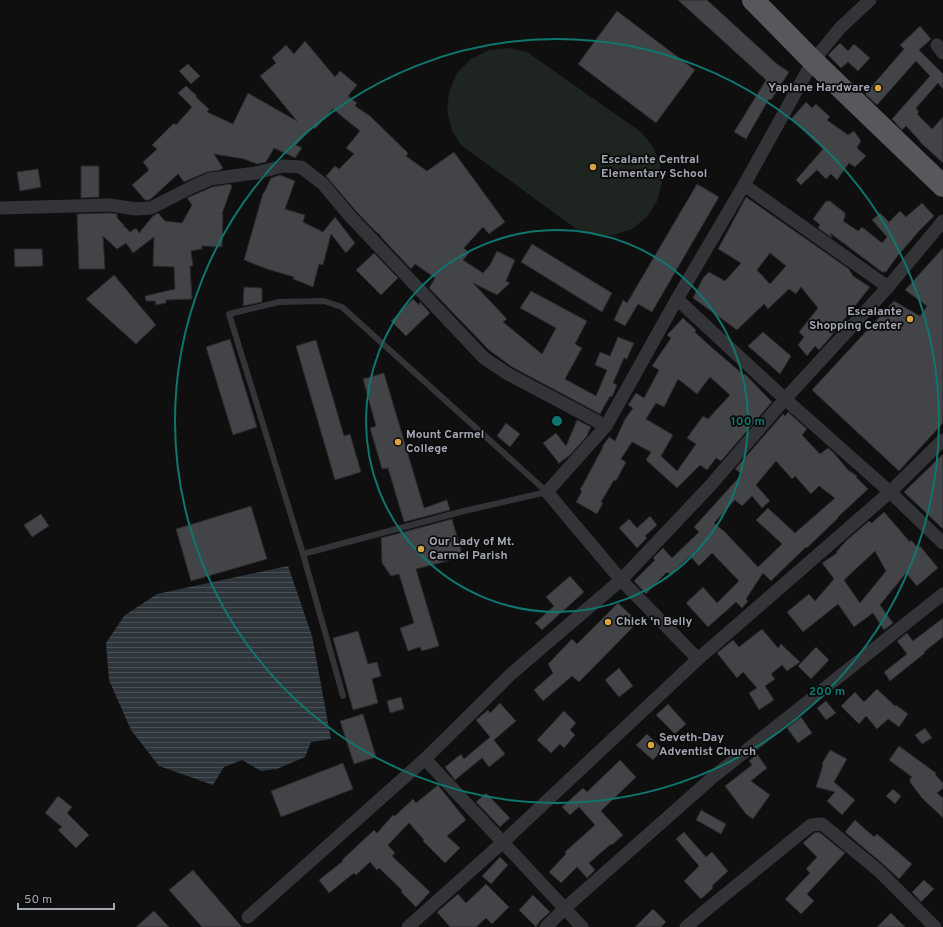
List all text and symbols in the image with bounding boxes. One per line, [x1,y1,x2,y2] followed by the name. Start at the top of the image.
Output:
[768,80,870,96] place label: Yaplane Hardware
[873,83,883,93] marker: Yaplane Hardware
[601,152,707,182] place label: Escalante Central Elementary School
[588,162,598,172] marker: Escalante Central Elementary School
[809,304,902,334] place label: Escalante Shopping Center
[905,314,915,324] marker: Escalante Shopping Center
[550,414,564,428] centre of rings
[731,414,765,430] text: 100 m
[406,427,484,457] place label: Mount Carmel College
[393,437,403,447] marker: Mount Carmel College
[429,534,514,564] place label: Our Lady of Mt. Carmel Parish
[416,544,426,554] marker: Our Lady of Mt. Carmel Parish
[616,614,692,630] place label: Chick 'n Belly
[603,617,613,627] marker: Chick 'n Belly
[809,684,845,700] text: 200 m
[659,730,756,760] place label: Seveth-Day Adventist Church
[646,740,656,750] marker: Seveth-Day Adventist Church
[18,885,114,911] scale bar
[24,892,52,908] text: 50 m

